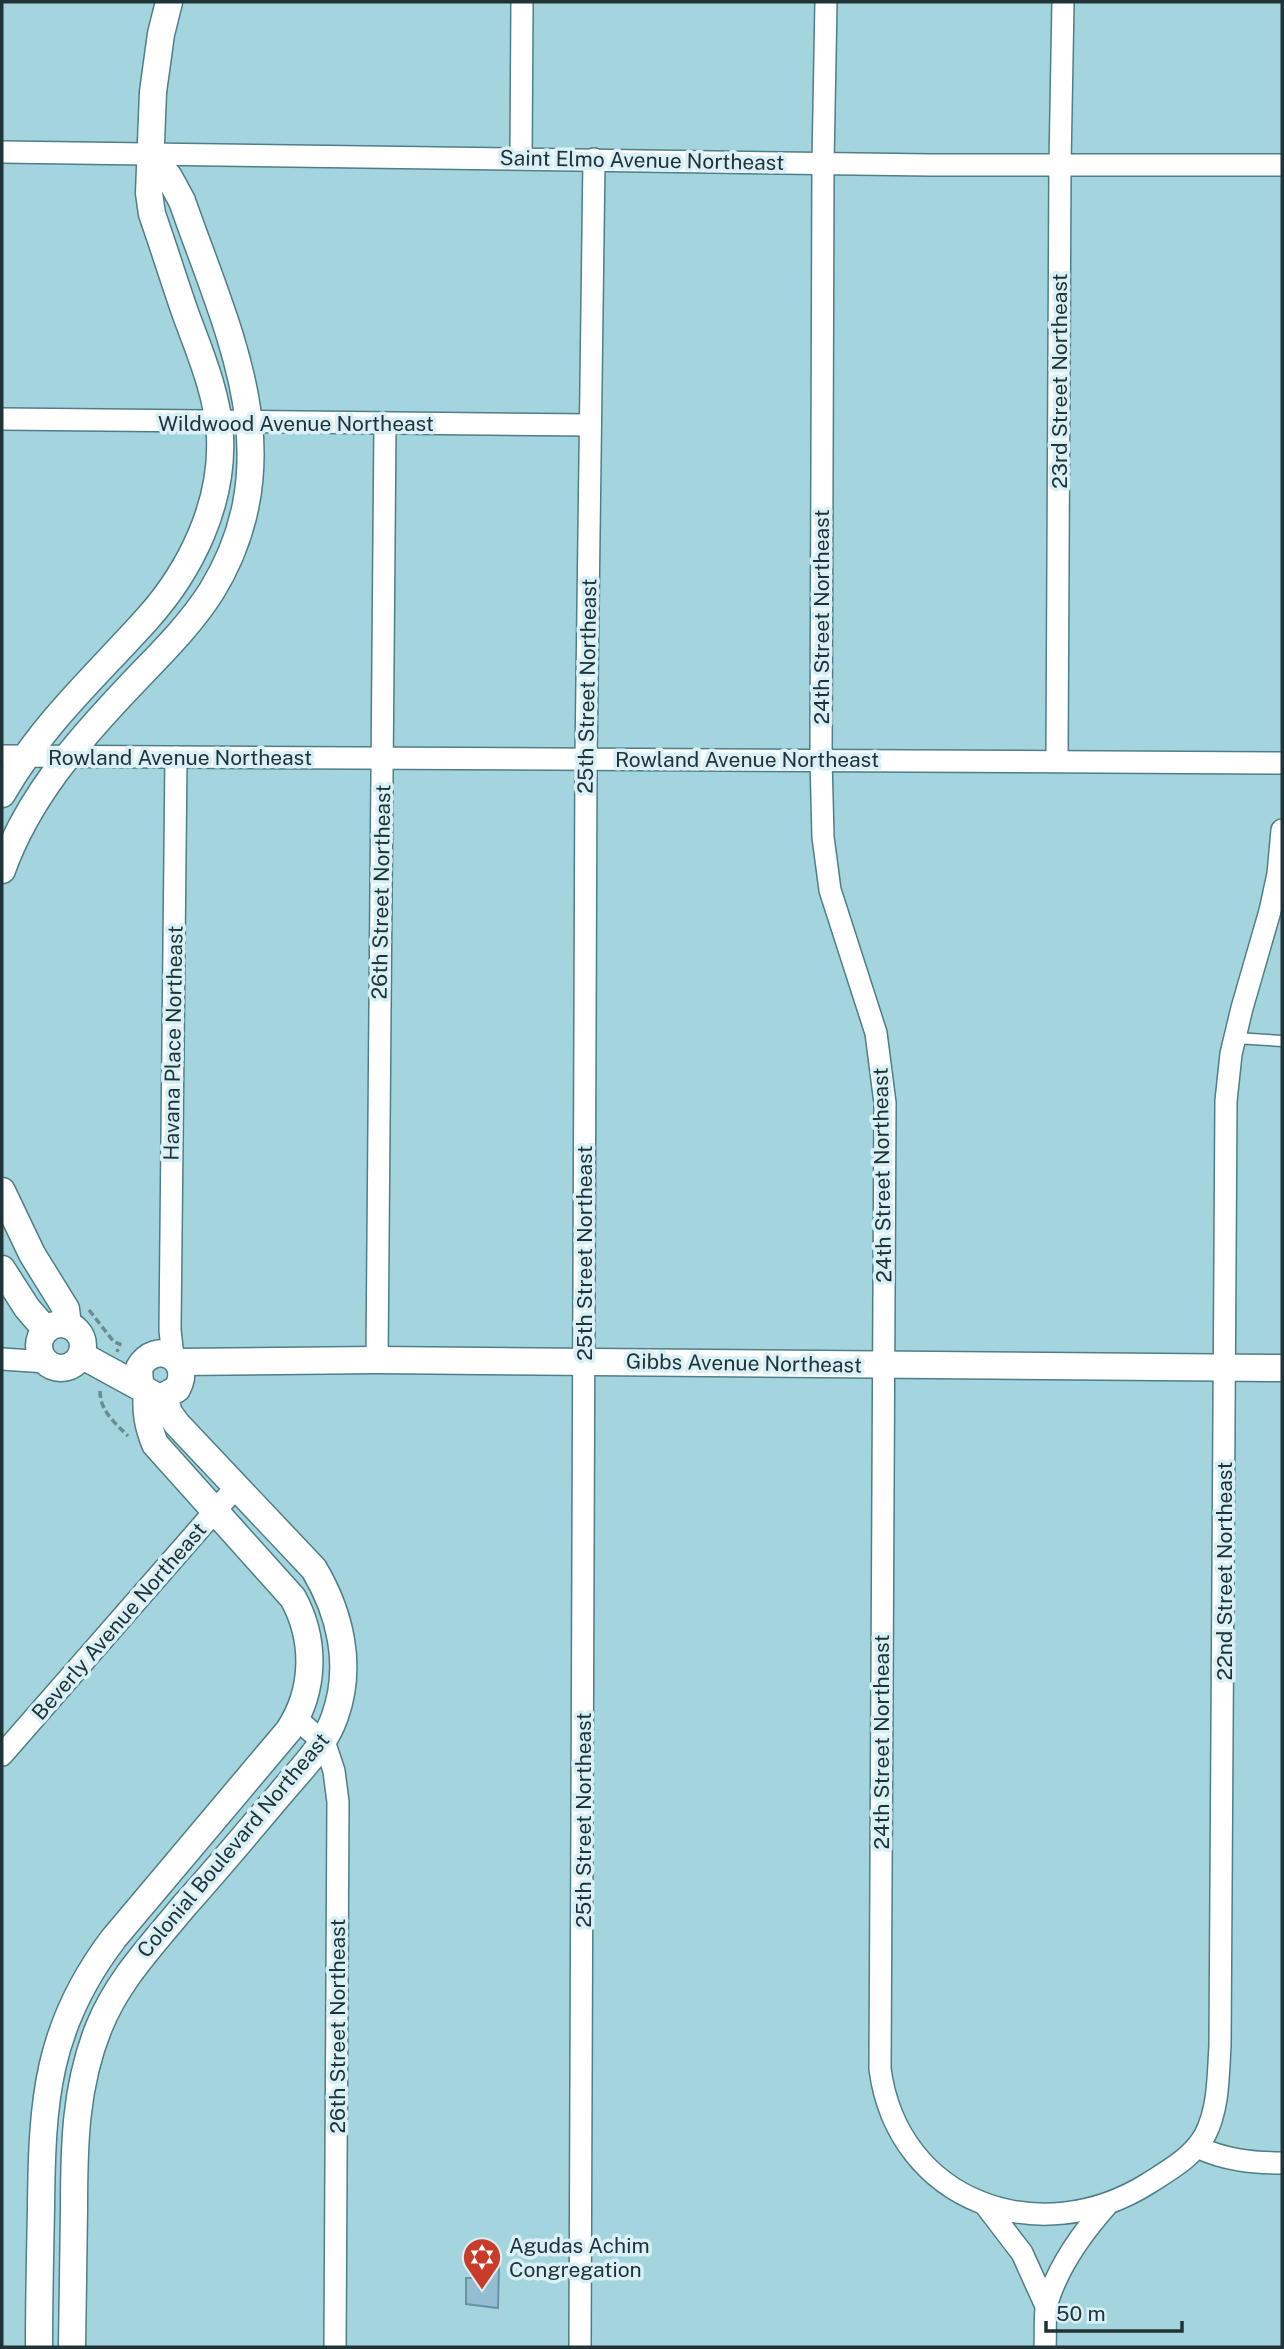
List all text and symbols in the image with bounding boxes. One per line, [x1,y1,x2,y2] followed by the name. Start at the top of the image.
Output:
[500,145,784,175] street label: Saint Elmo Avenue Northeast
[1047,273,1072,489] street label: 23rd Street Northeast
[158,411,434,436] street label: Wildwood Avenue Northeast
[809,509,834,725] street label: 24th Street Northeast
[573,578,601,794] street label: 25th Street Northeast
[48,745,312,770] street label: Rowland Avenue Northeast
[615,747,879,772] street label: Rowland Avenue Northeast
[367,784,395,1000] street label: 26th Street Northeast
[158,925,188,1161] street label: Havana Place Northeast
[868,1067,896,1283] street label: 24th Street Northeast
[572,1145,597,1361] street label: 25th Street Northeast
[626,1348,862,1378] street label: Gibbs Avenue Northeast
[1212,1462,1237,1680] street label: 22nd Street Northeast
[27,1517,211,1725] street label: Beverly Avenue Northeast
[869,1634,894,1850] street label: 24th Street Northeast
[571,1712,596,1928] street label: 25th Street Northeast
[132,1728,334,1962] street label: Colonial Boulevard Northeast
[325,1919,350,2133] street label: 26th Street Northeast
[509,2233,650,2282] place label: Agudas Achim Congregation
[461,2236,503,2291] synagogue icon: Agudas Achim Congregation
[1046,2290,1182,2334] scale bar
[1056,2301,1106,2326] text: 50 m

